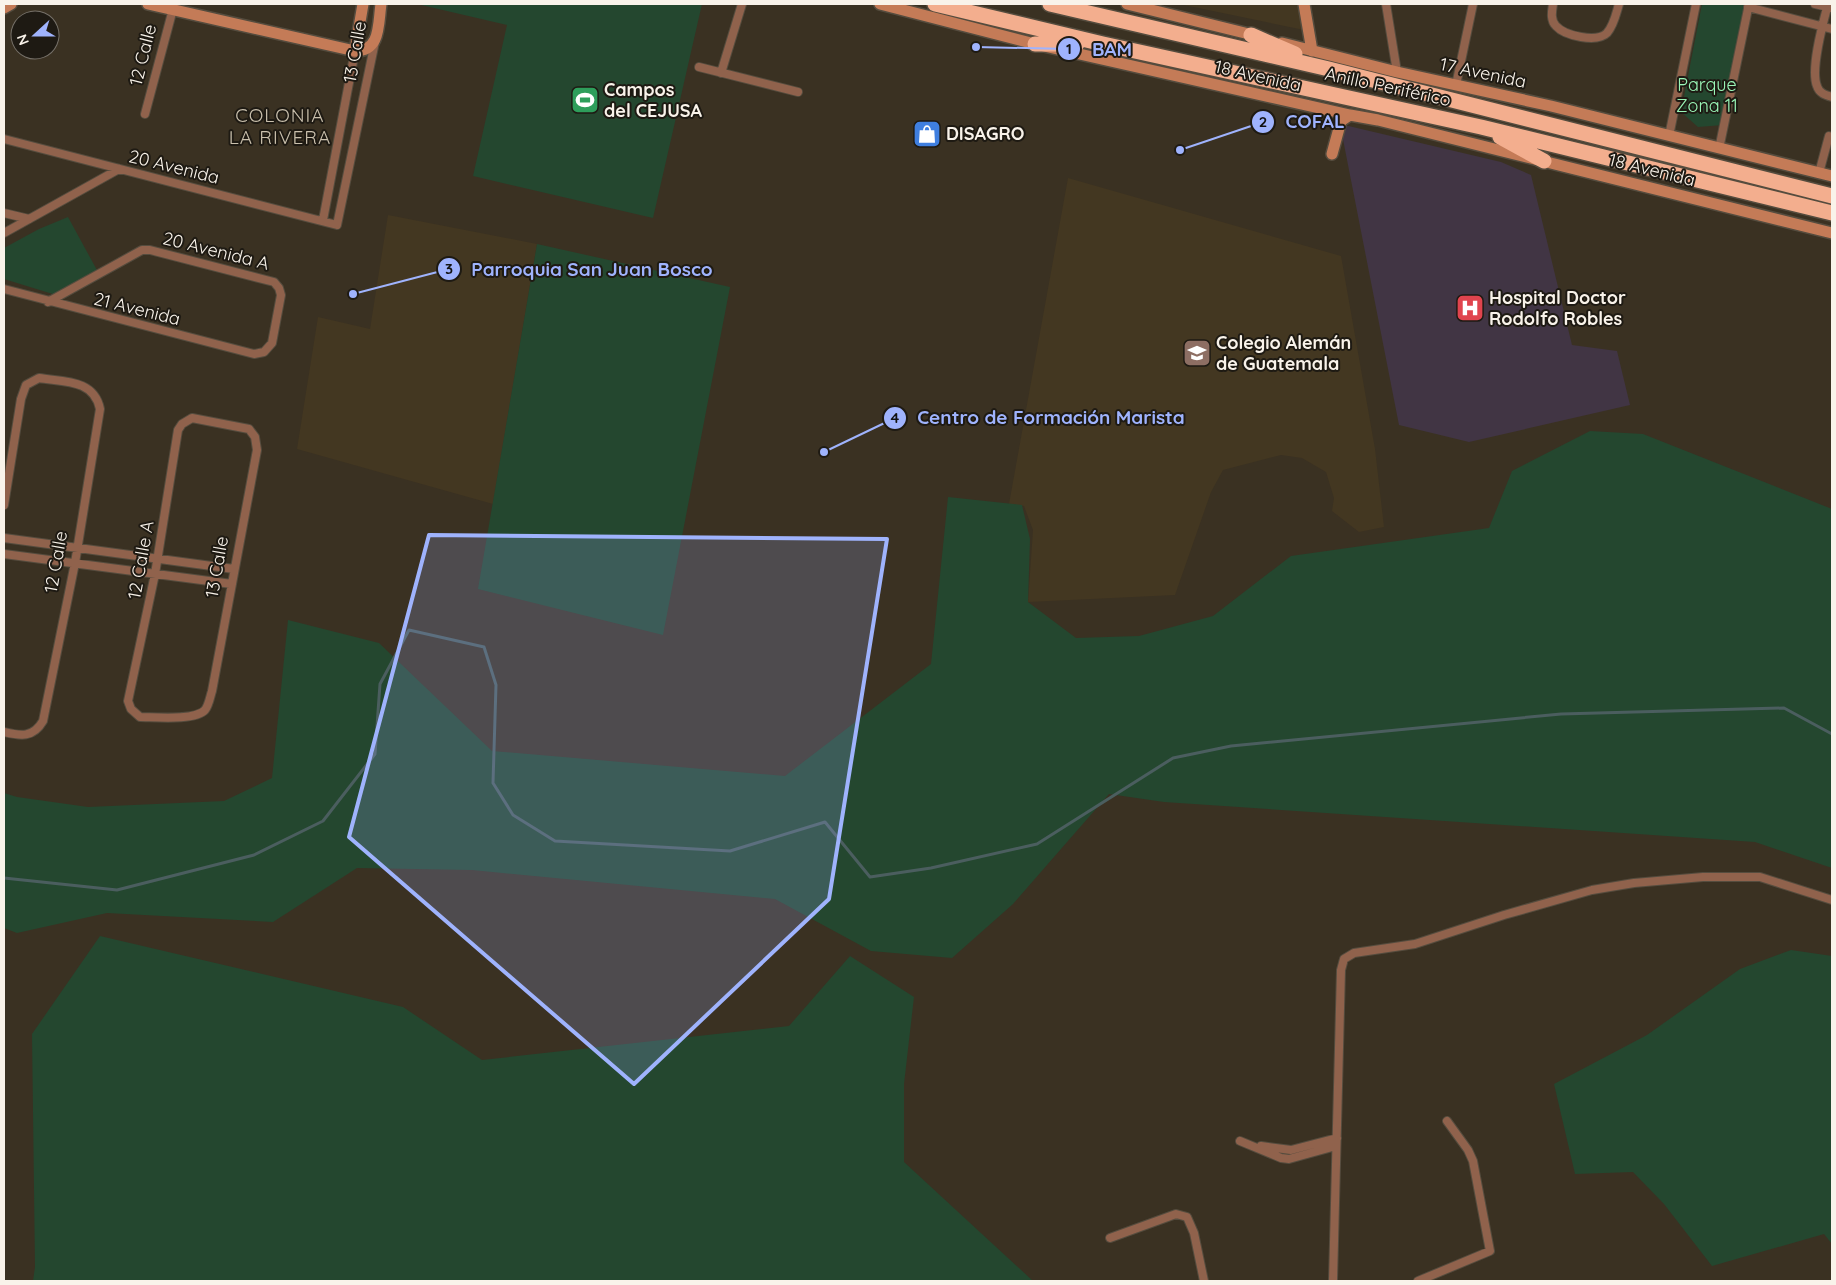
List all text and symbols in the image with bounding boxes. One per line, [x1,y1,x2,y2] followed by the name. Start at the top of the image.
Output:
[10,10,60,60] north arrow
[338,19,371,84] street label: 13 Calle
[124,22,161,88] street label: 12 Calle
[13,32,33,48] text: N
[1057,32,1142,66] callout: BAM
[1092,37,1132,61] text: BAM
[1066,39,1072,58] text: 1
[1438,52,1528,93] street label: 17 Avenida
[1213,54,1304,97] street label: 18 Avenida
[1323,62,1453,111] street label: Anillo Periférico
[1676,73,1738,117] park label: Parque Zona 11
[604,78,702,122] place label: Campos del CEJUSA
[570,85,600,115] sports icon: Campos del CEJUSA
[229,103,331,149] district label: COLONIA LA RIVERA
[1250,105,1355,139] callout: COFAL
[1285,109,1345,133] text: COFAL
[1259,112,1267,131] text: 2
[912,119,942,149] shop icon: DISAGRO
[946,122,1024,145] place label: DISAGRO
[127,144,222,189] street label: 20 Avenida
[1607,148,1698,191] street label: 18 Avenida
[160,226,272,275] street label: 20 Avenida A
[437,252,723,286] callout: Parroquia San Juan Bosco
[471,257,713,281] text: Parroquia San Juan Bosco
[445,259,453,278] text: 3
[1489,286,1626,330] place label: Hospital Doctor Rodolfo Robles
[91,287,183,330] street label: 21 Avenida
[1455,293,1485,323] hospital icon: Hospital Doctor Rodolfo Robles
[1216,331,1351,375] place label: Colegio Alemán de Guatemala
[1182,338,1212,368] school or university icon: Colegio Alemán de Guatemala
[883,401,1195,435] callout: Centro de Formación Marista
[917,405,1185,429] text: Centro de Formación Marista
[891,408,900,427] text: 4
[122,519,159,601] street label: 12 Calle A
[39,529,72,595] street label: 12 Calle
[200,534,233,599] street label: 13 Calle

